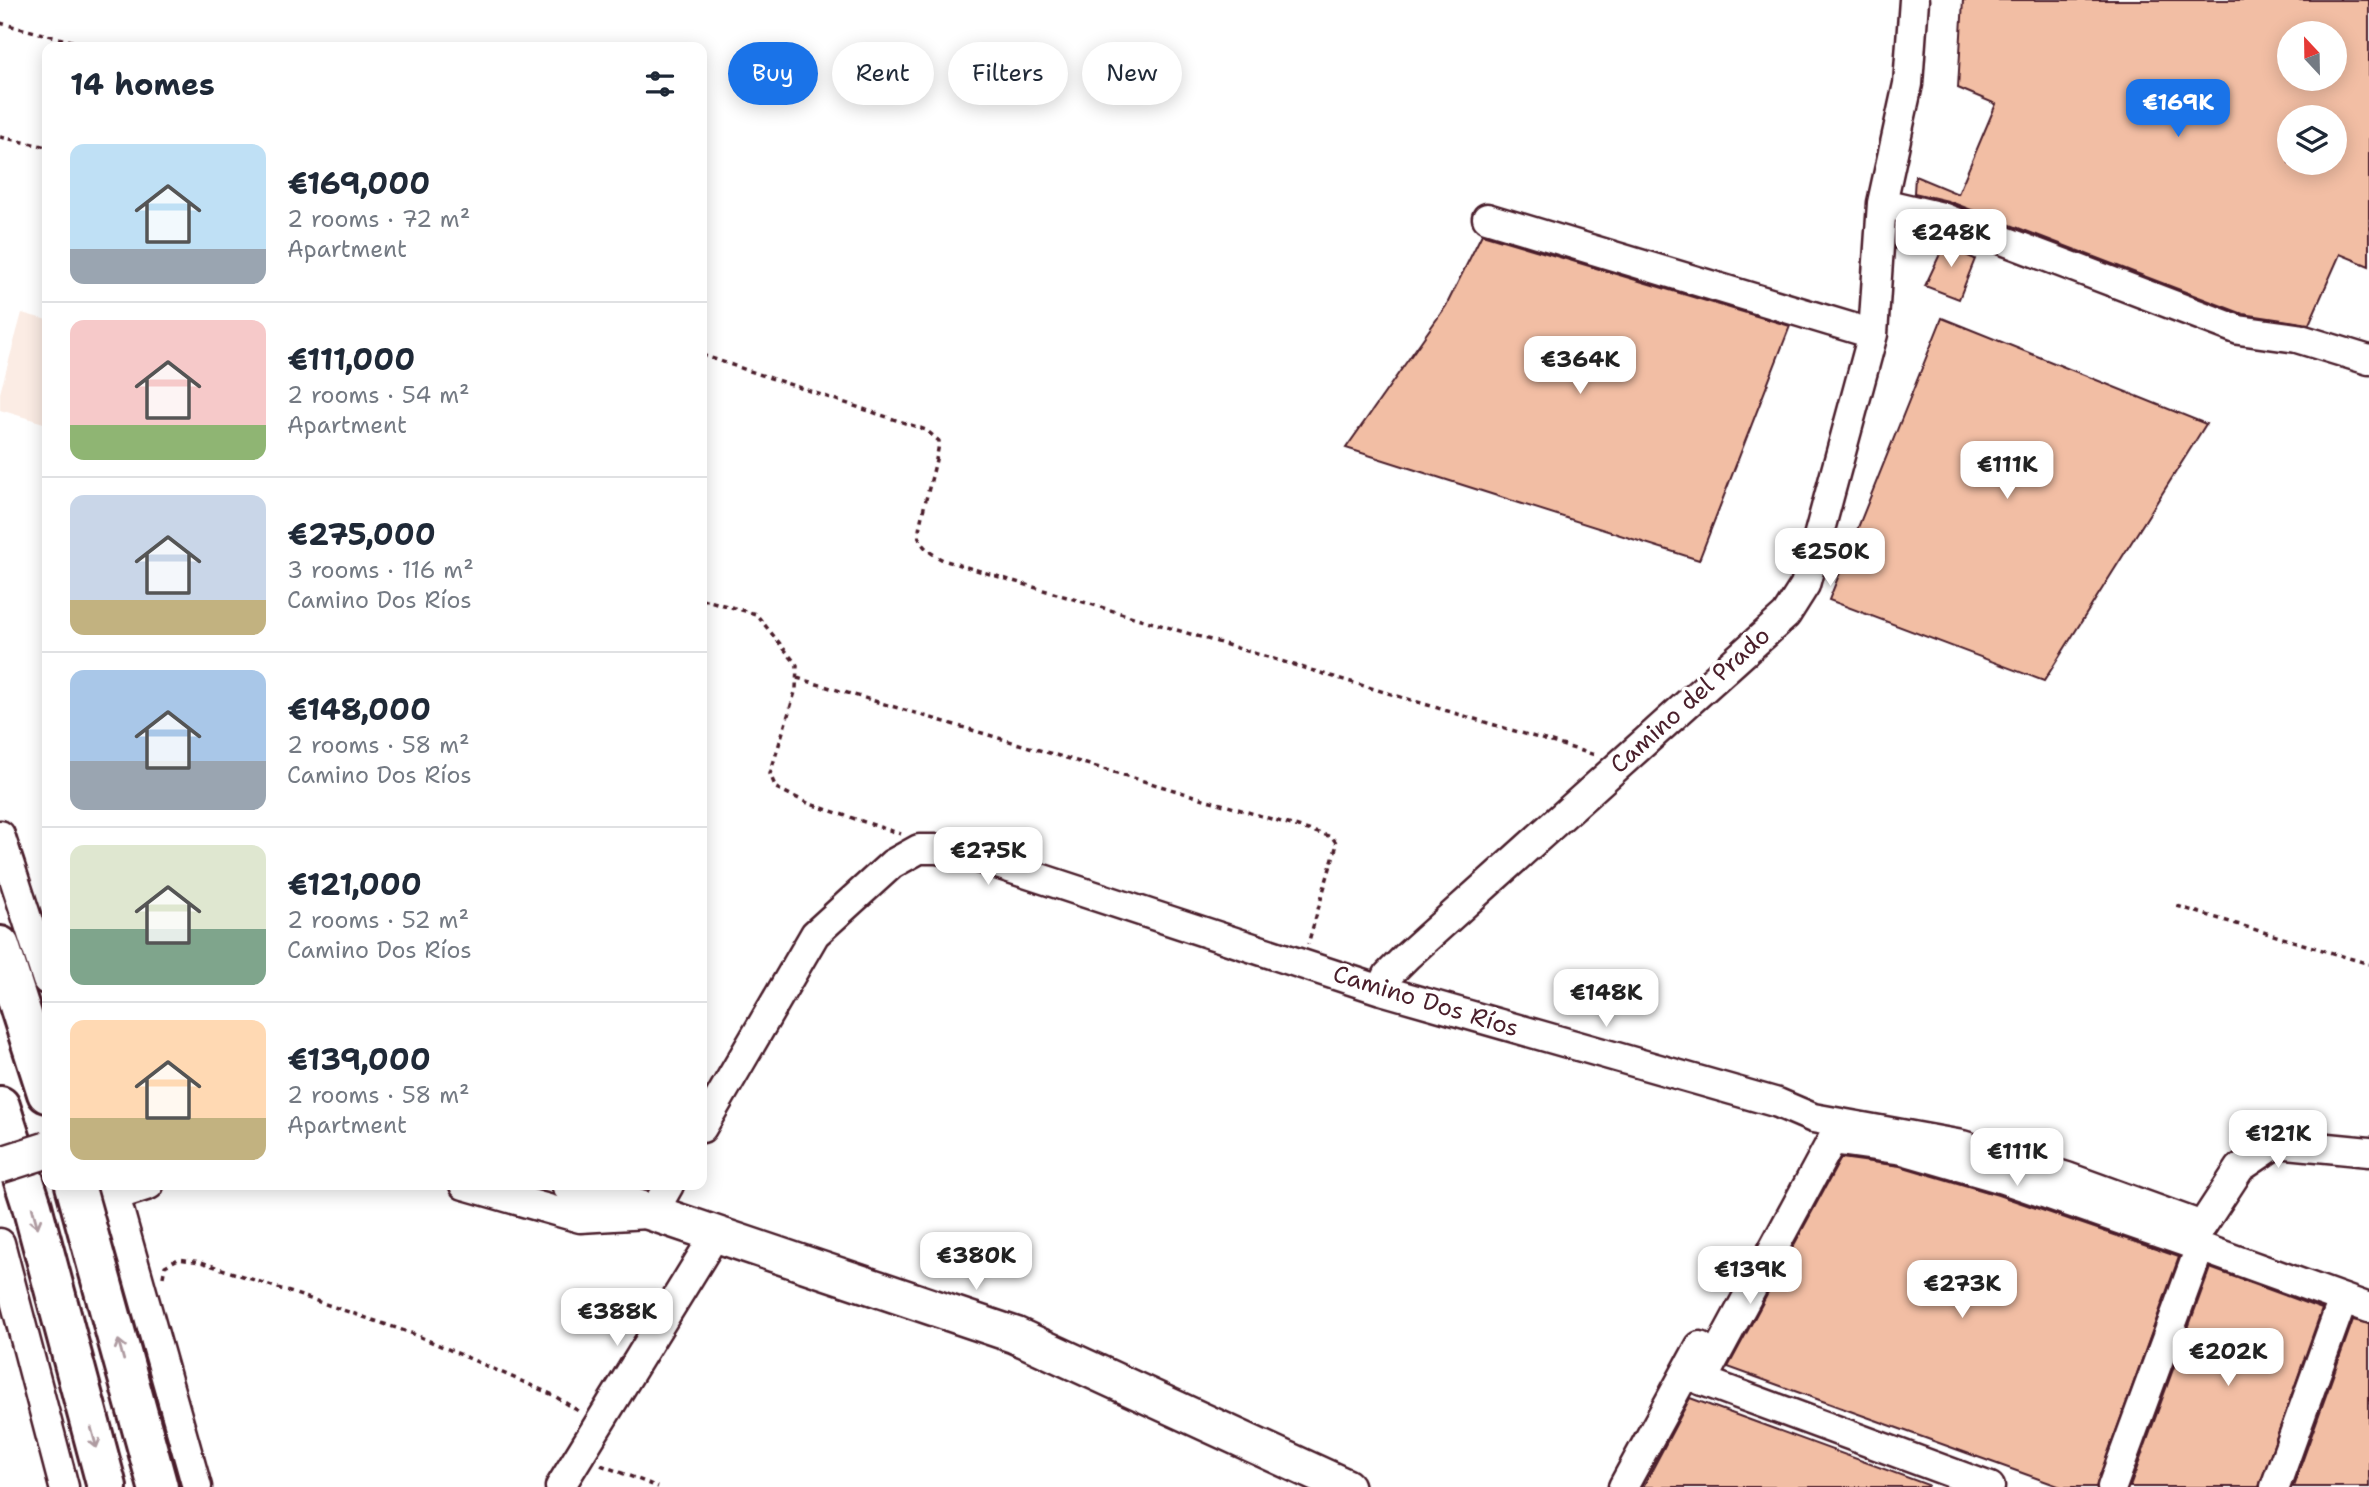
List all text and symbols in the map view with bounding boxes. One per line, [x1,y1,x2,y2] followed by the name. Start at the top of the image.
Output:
[2277,21,2347,91] north arrow
[2277,21,2347,175] map controls
[728,42,818,105] chip: Buy
[832,42,934,105] chip: Rent
[948,42,1068,105] chip: Filters
[1082,42,1182,105] chip: New
[70,64,215,105] text: 14 homes
[641,65,679,103] icon: filters
[2129,80,2227,139] pin: €169K
[2142,87,2214,117] text: €169K
[2277,105,2347,175] button: layers
[287,163,430,204] text: €169,000
[126,172,210,256] icon: home
[287,204,470,234] text: 2 rooms · 72 m²
[1902,210,2000,269] pin: €248K
[1911,217,1991,247] text: €248K
[287,234,407,264] text: Apartment
[1531,336,1629,396] pin: €364K
[287,339,415,380] text: €111,000
[1540,344,1620,374] text: €364K
[126,348,210,432] icon: home
[287,380,470,410] text: 2 rooms · 54 m²
[287,410,407,440] text: Apartment
[1958,442,2056,501] pin: €111K
[1976,449,2038,479] text: €111K
[287,514,436,555] text: €275,000
[126,523,210,607] icon: home
[1781,528,1879,588] pin: €250K
[1791,536,1869,566] text: €250K
[287,555,474,585] text: 3 rooms · 116 m²
[287,585,472,615] text: Camino Dos Ríos
[1603,620,1777,780] street label: Camino del Prado
[287,689,431,730] text: €148,000
[126,698,210,782] icon: home
[287,730,470,760] text: 2 rooms · 58 m²
[287,760,472,790] text: Camino Dos Ríos
[939,828,1037,887] pin: €275K
[950,835,1026,865] text: €275K
[287,864,422,905] text: €121,000
[126,873,210,957] icon: home
[287,905,469,935] text: 2 rooms · 52 m²
[287,935,472,965] text: Camino Dos Ríos
[1329,958,1523,1044] street label: Camino Dos Ríos
[1557,970,1655,1029] pin: €148K
[1570,977,1642,1007] text: €148K
[287,1039,431,1080] text: €139,000
[126,1048,210,1132] icon: home
[287,1080,470,1110] text: 2 rooms · 58 m²
[287,1110,407,1140] text: Apartment
[2229,1110,2327,1170] pin: €121K
[2245,1118,2311,1148] text: €121K
[1968,1128,2066,1188] pin: €111K
[1986,1136,2048,1166] text: €111K
[29,1206,42,1229] one-way arrow
[927,1232,1025,1292] pin: €380K
[936,1240,1016,1270] text: €380K
[1701,1246,1799,1306] pin: €139K
[1714,1254,1786,1284] text: €139K
[1913,1260,2011,1320] pin: €273K
[1923,1268,2001,1298] text: €273K
[568,1288,666,1348] pin: €388K
[577,1296,657,1326] text: €388K
[2179,1328,2277,1388] pin: €202K
[2189,1336,2267,1366] text: €202K
[114,1339,127,1361] one-way arrow
[88,1426,101,1448] one-way arrow

